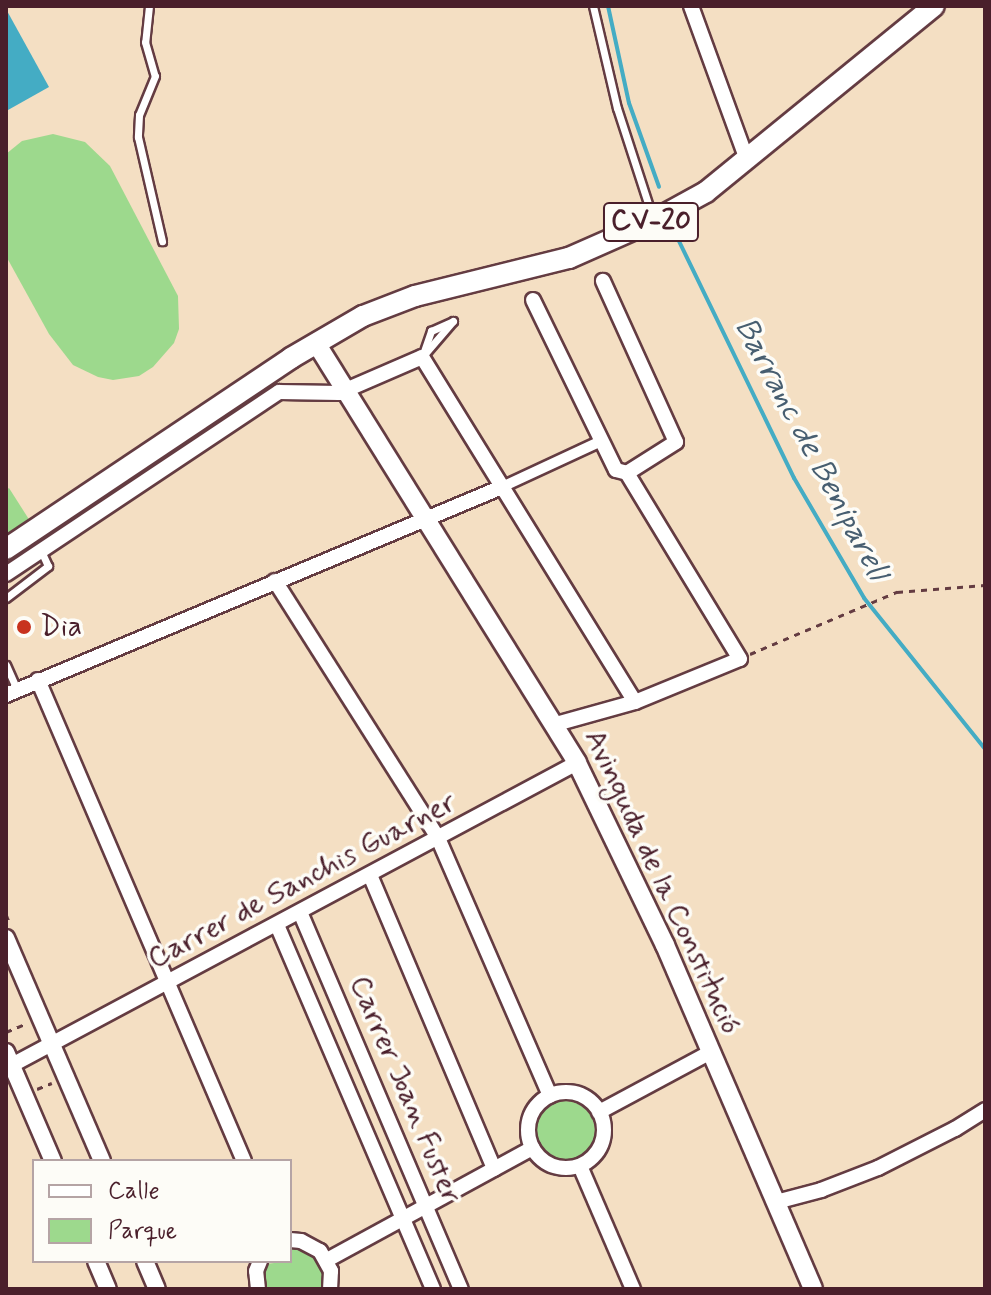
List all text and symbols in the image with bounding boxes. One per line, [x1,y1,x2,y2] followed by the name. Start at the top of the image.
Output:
[601,198,701,246] road number: CV-20
[725,311,897,587] water label: Barranc de Beniparell
[40,609,82,645] place label: Dia
[15,618,33,636] marker: Dia
[576,725,748,1039] street label: Avinguda de la Constitució
[139,783,465,979] street label: Carrer de Sanchis Guarner
[341,971,469,1209] street label: Carrer Joan Fuster
[32,1159,292,1263] legend
[108,1176,160,1207] text: Calle
[108,1216,177,1247] text: Parque

